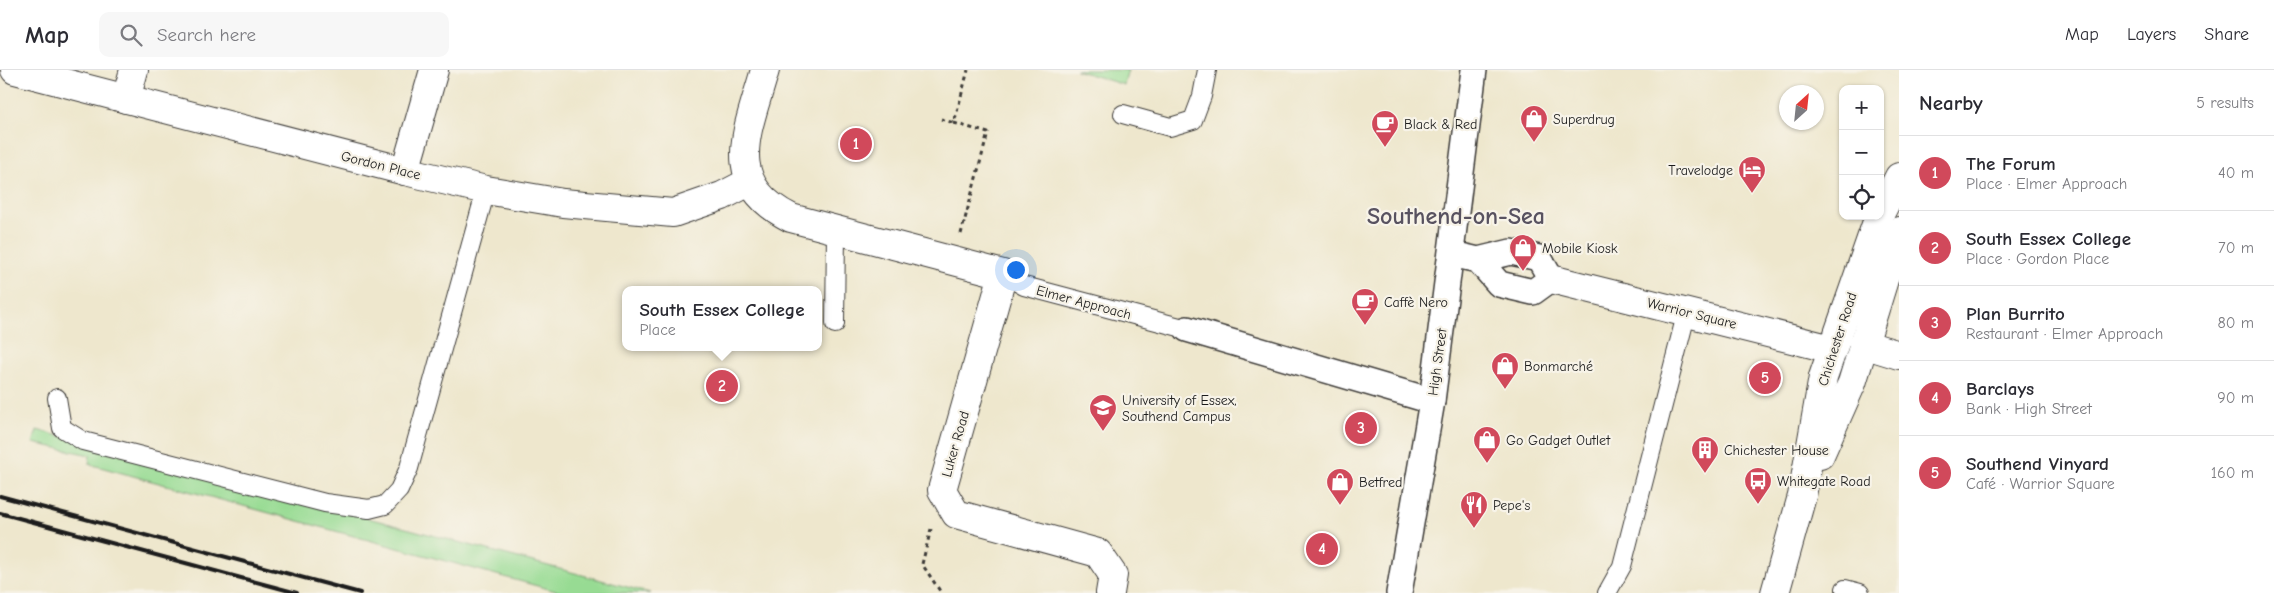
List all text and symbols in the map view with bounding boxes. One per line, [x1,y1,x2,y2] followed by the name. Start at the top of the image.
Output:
[99,12,449,57] search box
[25,21,69,49] text: Map
[117,21,145,49] icon: search
[157,24,256,46] text: Search here
[2065,24,2099,45] text: Map
[2127,24,2176,45] text: Layers
[2204,24,2249,45] text: Share
[1779,85,1824,130] north arrow
[1839,85,1884,220] map controls
[1839,85,1884,130] button: +
[1919,91,1983,115] text: Nearby
[2196,94,2254,112] text: 5 results
[1519,104,1549,143] shop icon: Superdrug
[1370,109,1400,148] cafe icon: Black & Red
[1553,111,1615,128] place label: Superdrug
[1404,116,1477,133] place label: Black & Red
[840,125,872,163] pin: 1
[1839,130,1884,175] button: −
[339,147,423,184] street label: Gordon Place
[1966,153,2056,175] text: The Forum
[1737,155,1767,194] hotel icon: Travelodge
[1668,162,1733,179] place label: Travelodge
[1932,164,1938,182] text: 1
[2218,164,2254,182] text: 40 m
[1839,175,1884,220] button: locate
[1966,175,2127,193] text: Place · Elmer Approach
[1367,202,1545,230] district label: Southend-on-Sea
[1966,228,2131,250] text: South Essex College
[1508,233,1538,272] shop icon: Mobile Kiosk
[1931,239,1939,257] text: 2
[2218,239,2254,257] text: 70 m
[1542,240,1618,257] place label: Mobile Kiosk
[1966,250,2109,268] text: Place · Gordon Place
[1003,257,1029,283] your location
[1035,282,1133,323] street label: Elmer Approach
[622,286,822,351] popup
[1350,287,1380,326] cafe icon: Caffè Nero
[1814,290,1861,388] street label: Chichester Road
[1384,294,1448,311] place label: Caffè Nero
[1645,294,1739,333] street label: Warrior Square
[639,299,805,321] text: South Essex College
[1966,303,2065,325] text: Plan Burrito
[1931,314,1939,332] text: 3
[2217,314,2254,332] text: 80 m
[639,321,676,339] text: Place
[1966,325,2163,343] text: Restaurant · Elmer Approach
[1424,326,1451,397] street label: High Street
[1490,351,1520,390] shop icon: Bonmarché
[1524,358,1593,375] place label: Bonmarché
[1749,359,1781,397] pin: 5
[706,367,738,405] pin: 2
[1966,378,2034,400] text: Barclays
[1931,389,1939,407] text: 4
[2217,389,2254,407] text: 90 m
[1122,392,1237,425] place label: University of Essex, Southend Campus
[1088,393,1118,432] school or university icon: University of Essex, Southend Campus
[1966,400,2092,418] text: Bank · High Street
[938,409,973,479] street label: Luker Road
[1345,409,1377,447] pin: 3
[1472,425,1502,464] shop icon: Go Gadget Outlet
[1506,432,1611,449] place label: Go Gadget Outlet
[1690,435,1720,474] building icon: Chichester House
[1724,442,1829,459] place label: Chichester House
[1966,453,2109,475] text: Southend Vinyard
[1931,464,1939,482] text: 5
[2211,464,2254,482] text: 160 m
[1743,466,1773,505] bus stop icon: Whitegate Road
[1325,467,1355,506] shop icon: Betfred
[1777,473,1871,490] place label: Whitegate Road
[1359,474,1402,491] place label: Betfred
[1966,475,2115,493] text: Café · Warrior Square
[1459,490,1489,529] restaurant icon: Pepe's
[1493,497,1530,514] place label: Pepe's
[1306,530,1338,568] pin: 4

